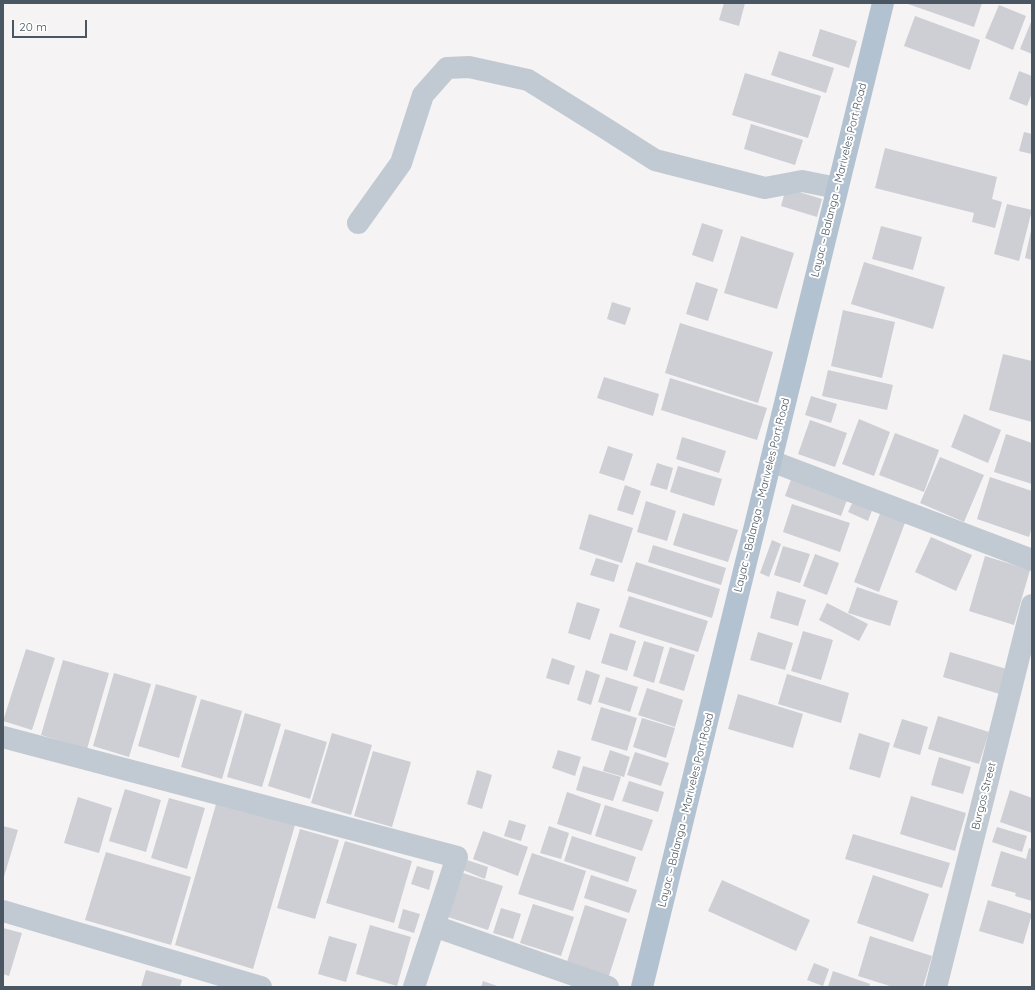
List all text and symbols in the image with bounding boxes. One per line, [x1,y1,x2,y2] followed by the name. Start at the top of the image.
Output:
[14,12,89,38] scale bar
[19,19,47,34] text: 20 m
[808,82,870,278] street label: Layac – Balanga – Mariveles Port Road
[731,397,793,593] street label: Layac – Balanga – Mariveles Port Road
[655,712,717,908] street label: Layac – Balanga – Mariveles Port Road
[969,761,999,831] street label: Burgos Street

